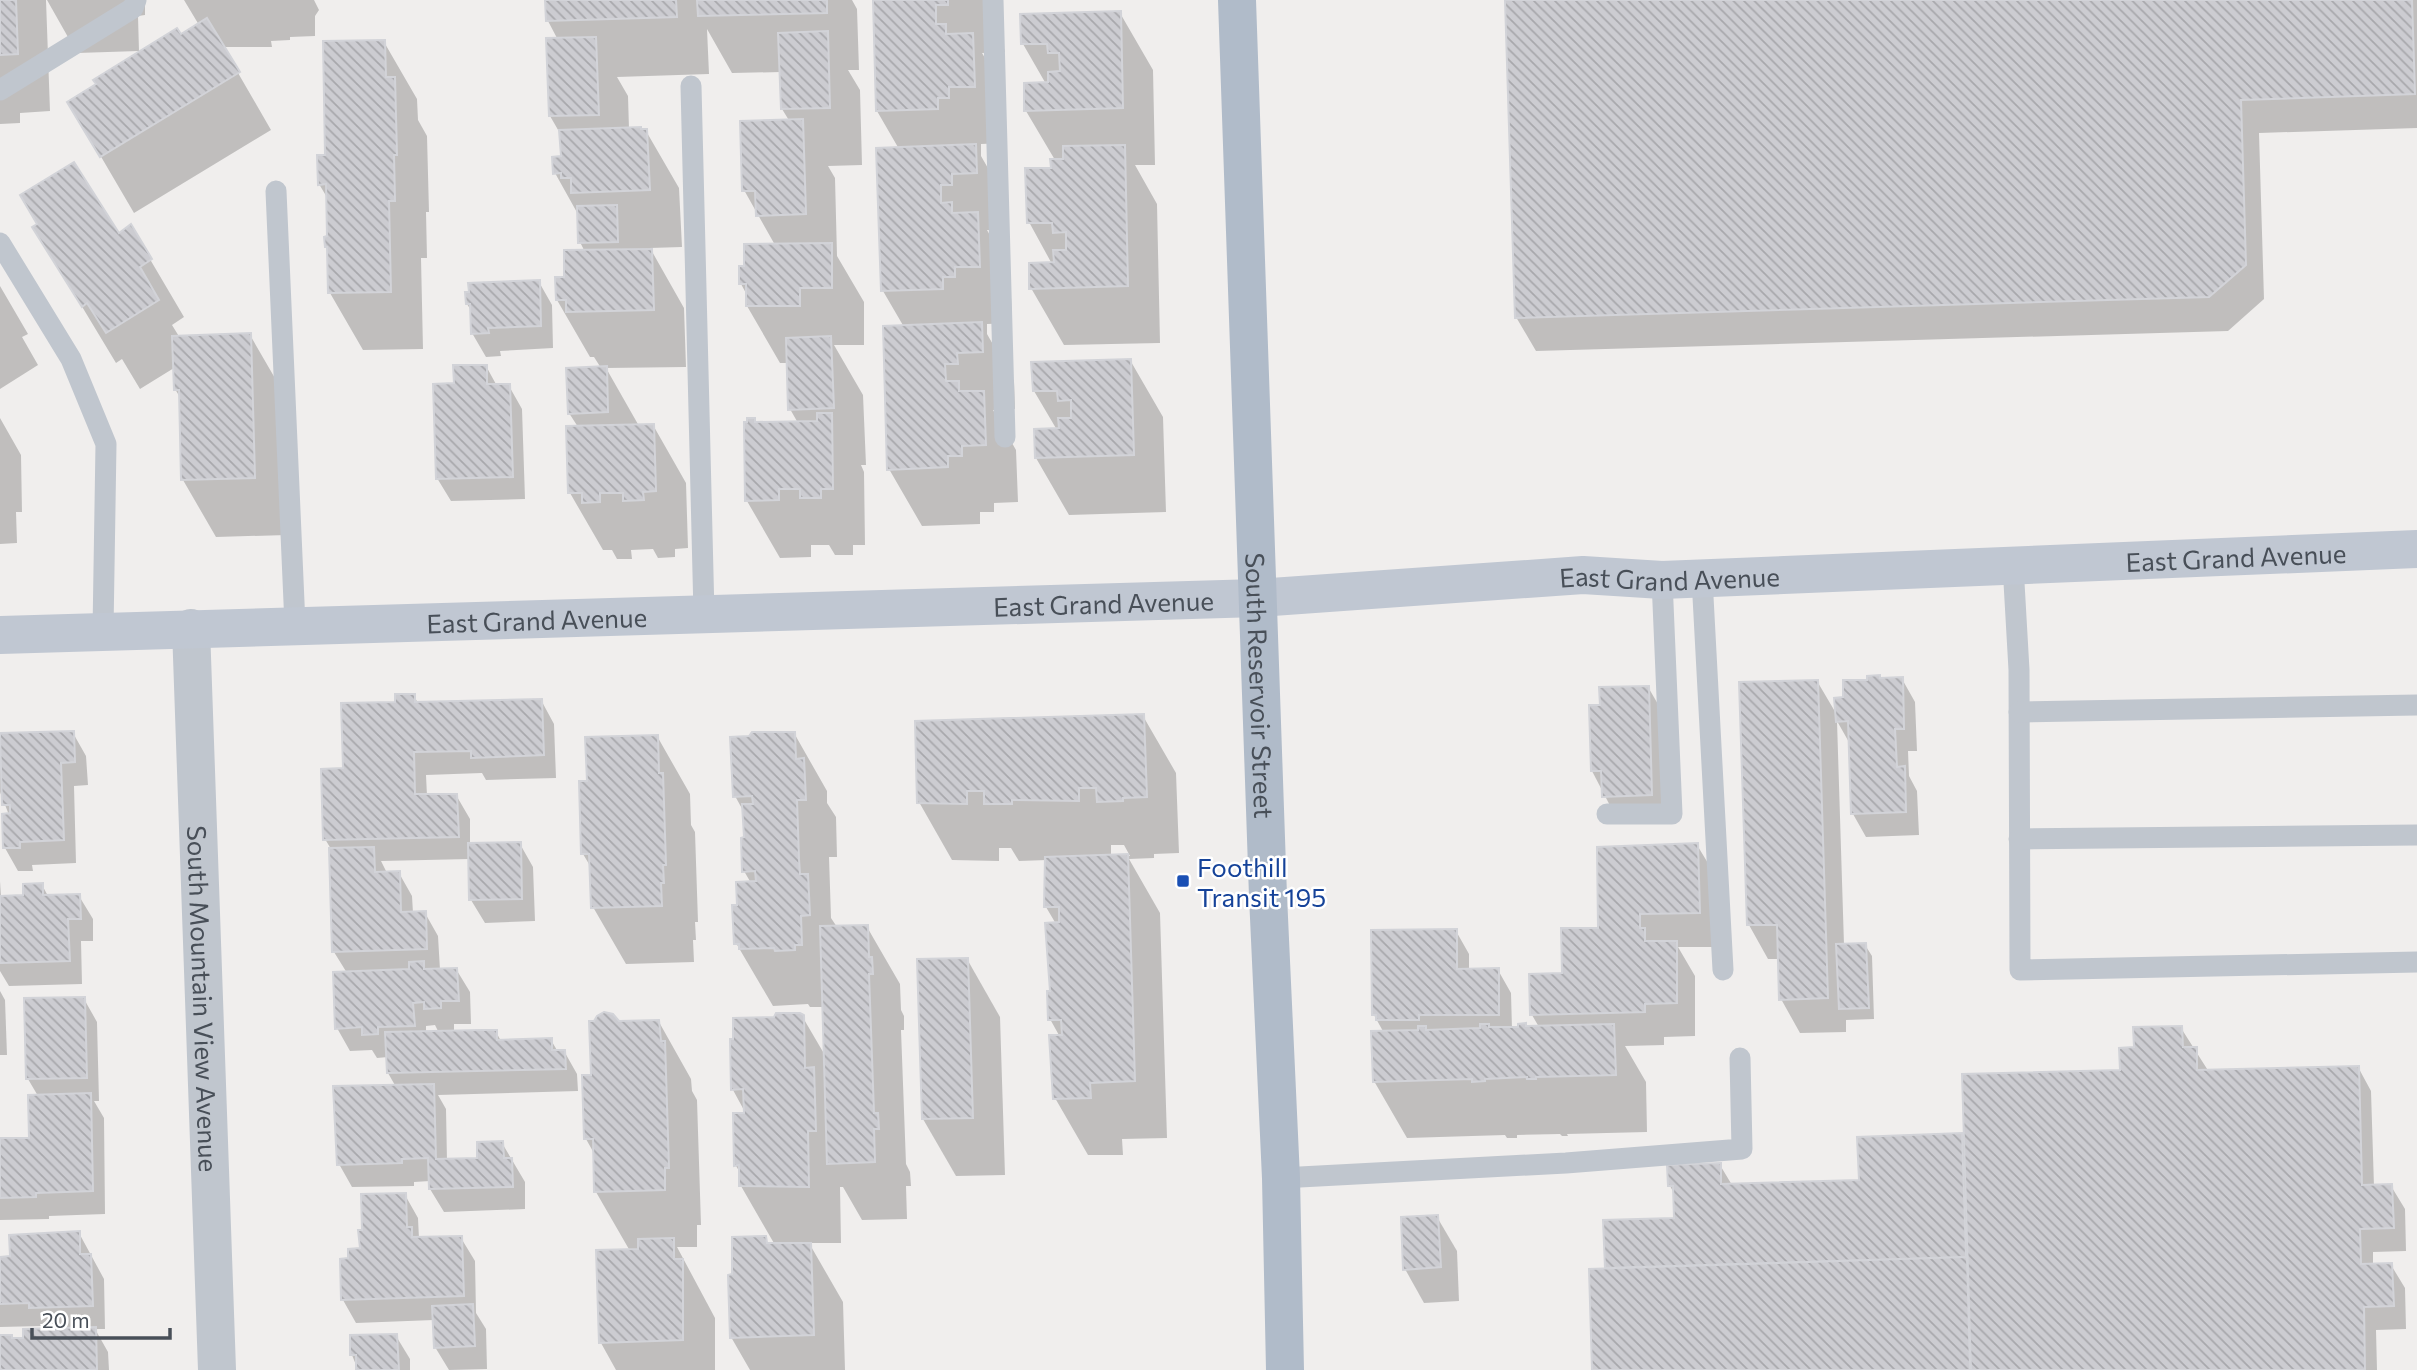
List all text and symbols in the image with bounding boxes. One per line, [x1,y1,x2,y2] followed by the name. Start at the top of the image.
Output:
[2125,536,2347,576] street label: East Grand Avenue
[1241,552,1281,819] street label: South Reservoir Street
[1558,559,1780,596] street label: East Grand Avenue
[993,584,1214,621] street label: East Grand Avenue
[426,600,648,638] street label: East Grand Avenue
[182,825,226,1173] street label: South Mountain View Avenue
[1197,851,1326,912] place label: Foothill Transit 195
[1175,873,1191,889] marker: Foothill Transit 195
[32,1296,170,1340] scale bar
[42,1307,90,1332] text: 20 m

